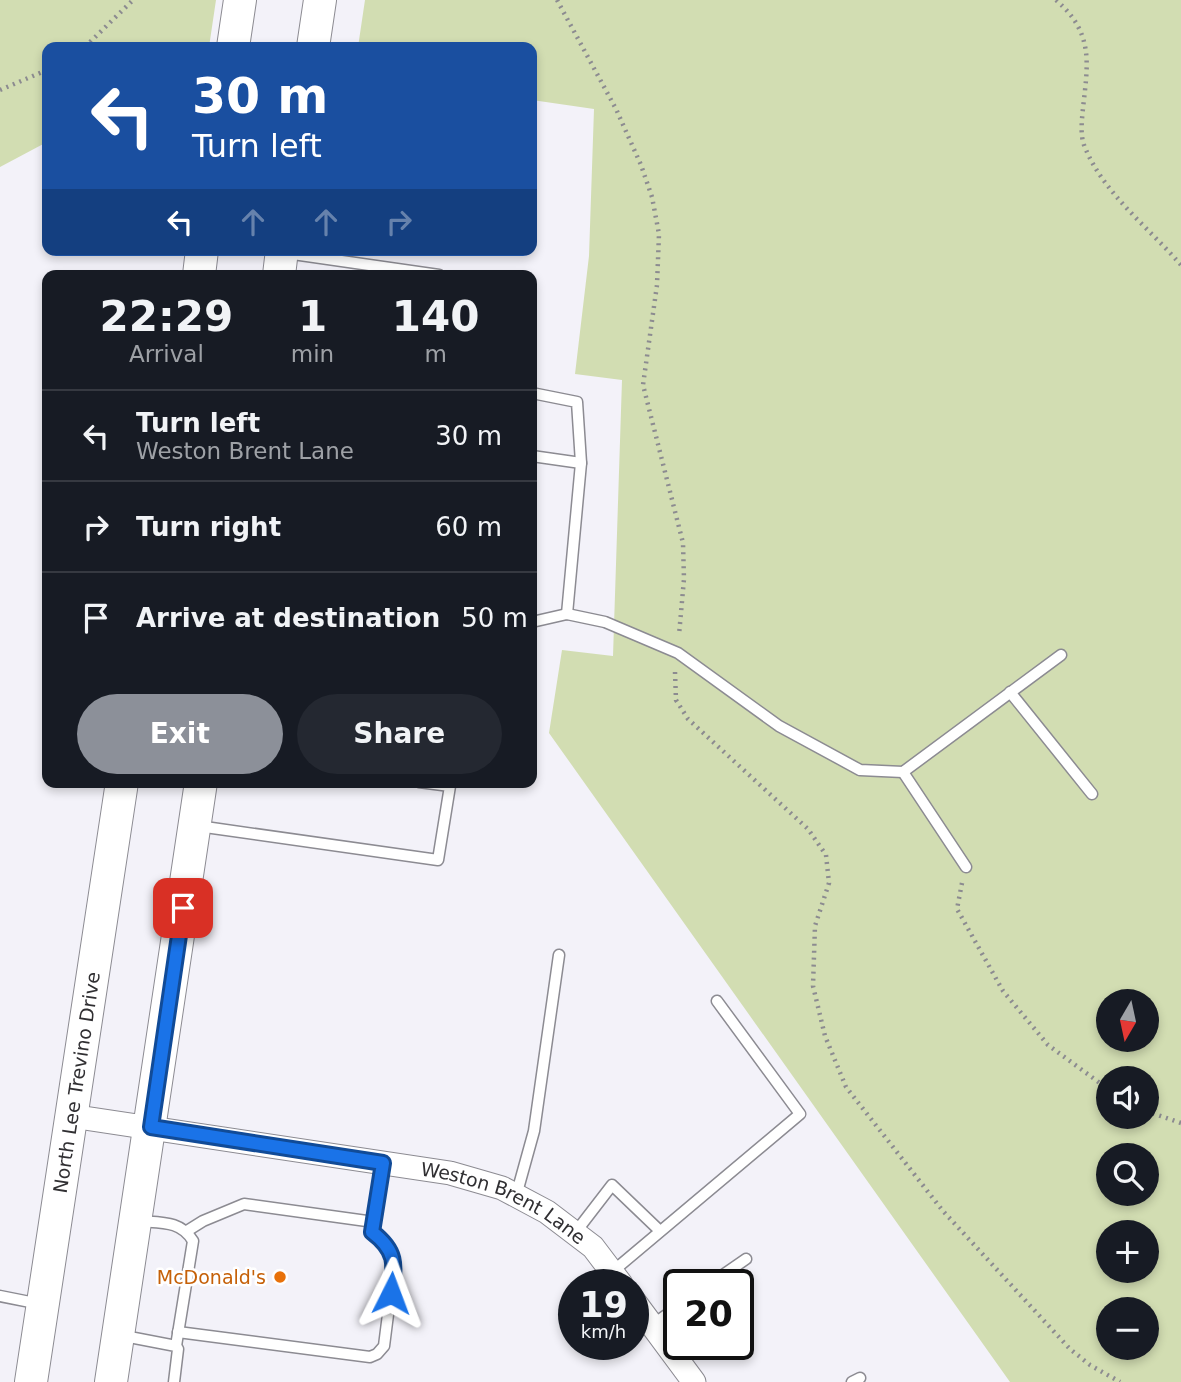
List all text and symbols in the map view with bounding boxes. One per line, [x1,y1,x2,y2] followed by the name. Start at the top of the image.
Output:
[192,68,328,125] text: 30 m
[77,70,168,161] icon: left
[192,127,322,165] text: Turn left
[161,203,199,241] icon: left
[234,203,272,241] icon: ahead
[307,203,345,241] icon: ahead
[380,203,418,241] icon: right
[100,292,233,341] text: 22:29
[298,292,327,341] text: 1
[392,292,479,341] text: 140
[129,341,204,367] text: Arrival
[291,341,334,367] text: min
[424,341,447,367] text: m
[136,408,260,438] text: Turn left
[77,417,115,455] icon: left
[435,421,502,451] text: 30 m
[136,438,354,464] text: Weston Brent Lane
[77,508,115,546] icon: right
[136,512,281,542] text: Turn right
[435,512,502,542] text: 60 m
[77,599,115,637] icon: arrive
[136,603,440,633] text: Arrive at destination
[461,603,528,633] text: 50 m
[77,694,283,774] button: Exit
[297,694,502,774] button: Share
[153,878,213,938] pin
[164,889,202,927] icon: arrive
[49,970,104,1195] street label: North Lee Trevino Drive
[1096,989,1158,1052] north arrow
[1096,989,1159,1360] map controls
[1096,1066,1159,1129] button: sound
[1096,1143,1159,1206] button: search
[419,1158,590,1248] street label: Weston Brent Lane
[1096,1220,1159,1283] button: +
[354,1256,428,1330] position arrow
[157,1266,266,1288] place label: McDonald's
[272,1269,288,1285] marker: McDonald's
[663,1269,754,1360] speed limit sign: 20
[579,1285,628,1325] text: 19
[1096,1297,1159,1360] button: −
[581,1321,626,1342] text: km/h

